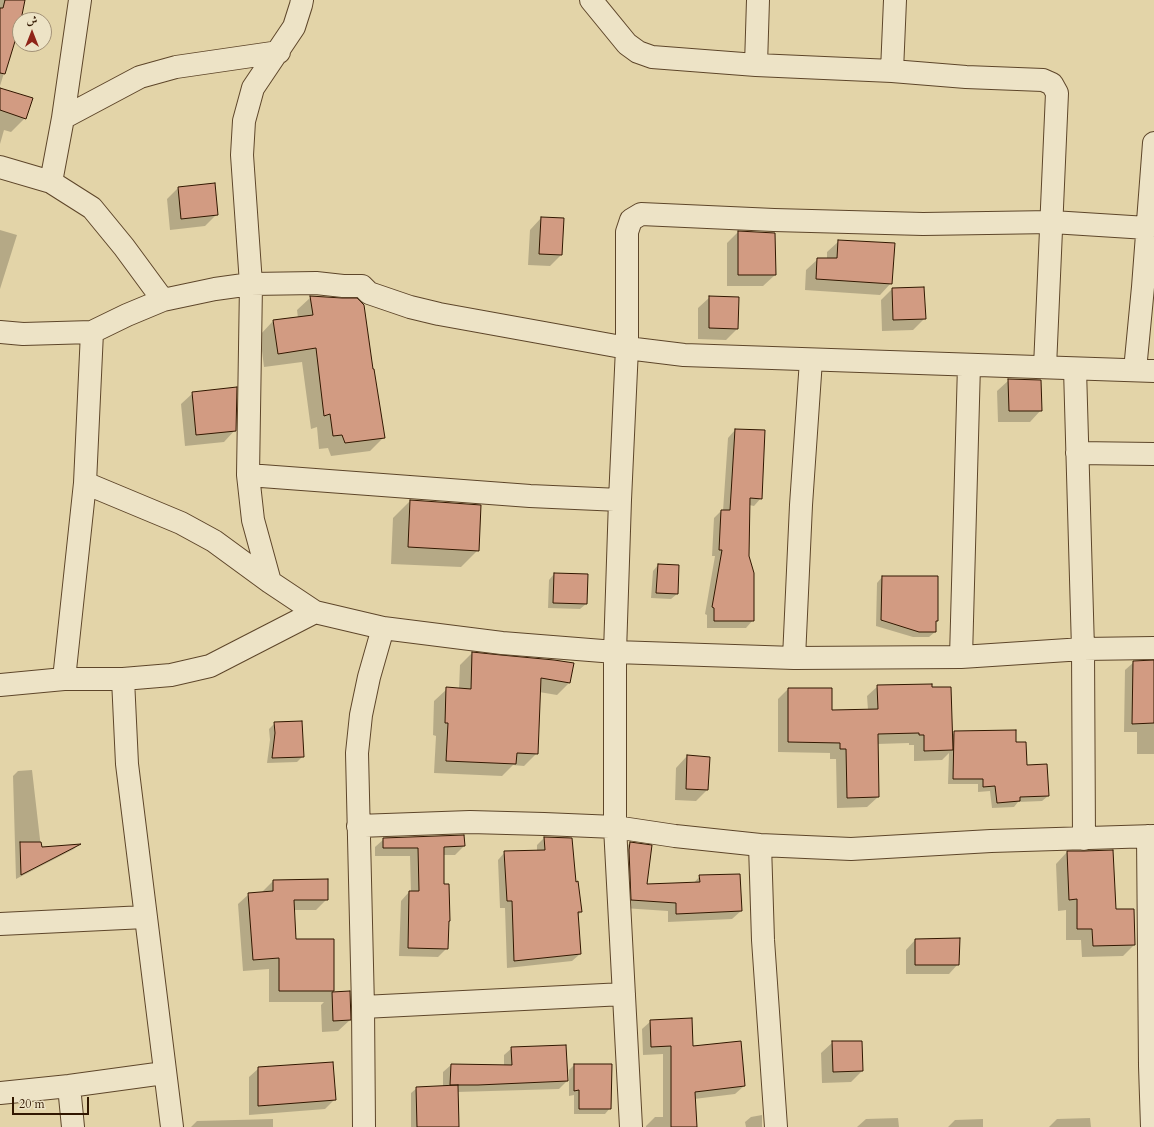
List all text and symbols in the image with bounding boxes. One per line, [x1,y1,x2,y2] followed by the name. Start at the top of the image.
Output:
[12,12,52,52] north arrow
[27,13,37,28] text: ش
[14,1089,91,1115] scale bar
[19,1096,45,1112] text: 20 m

